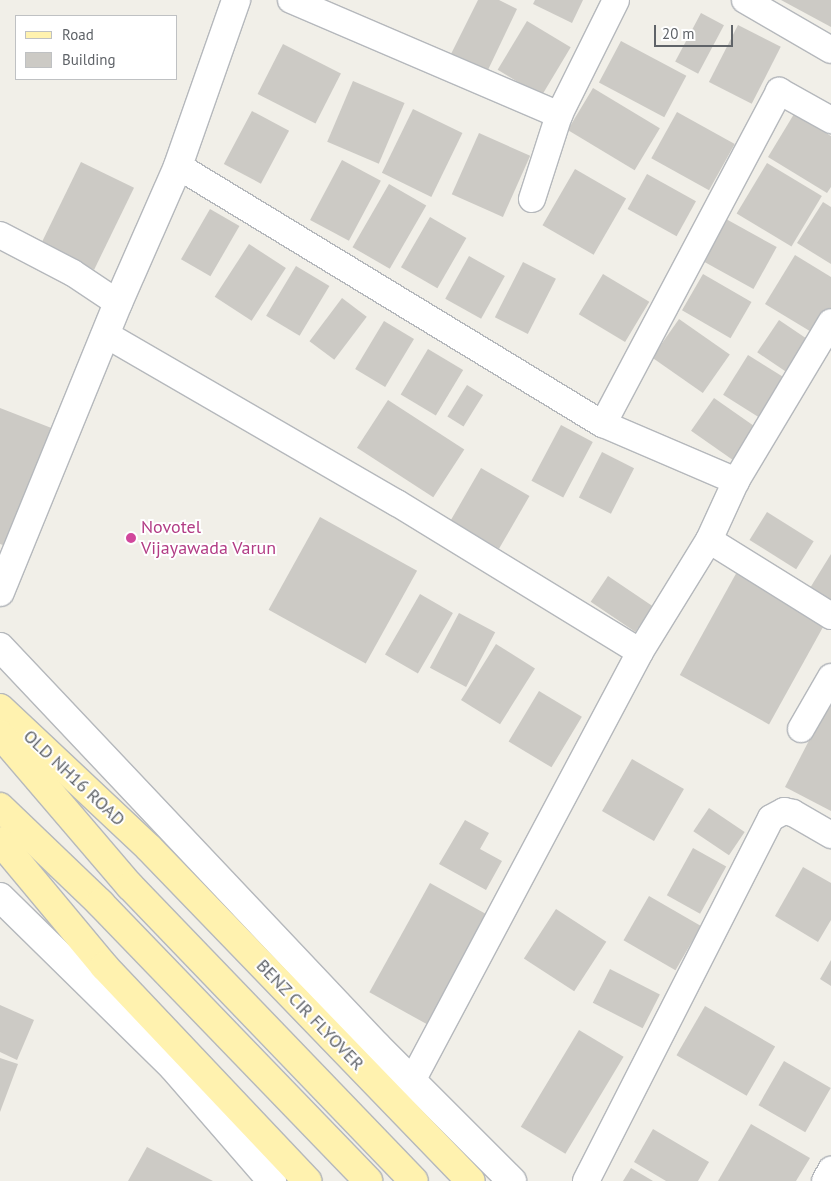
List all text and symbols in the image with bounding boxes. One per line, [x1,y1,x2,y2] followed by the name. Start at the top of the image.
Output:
[15,15,178,80] legend
[656,15,735,47] scale bar
[662,24,695,43] text: 20 m
[62,25,94,44] text: Road
[62,50,116,69] text: Building
[141,517,277,560] place label: Novotel Vijayawada Varun
[125,532,137,544] marker: Novotel Vijayawada Varun
[19,725,129,831] street label: OLD NH16 ROAD
[251,955,369,1075] street label: BENZ CIR FLYOVER

